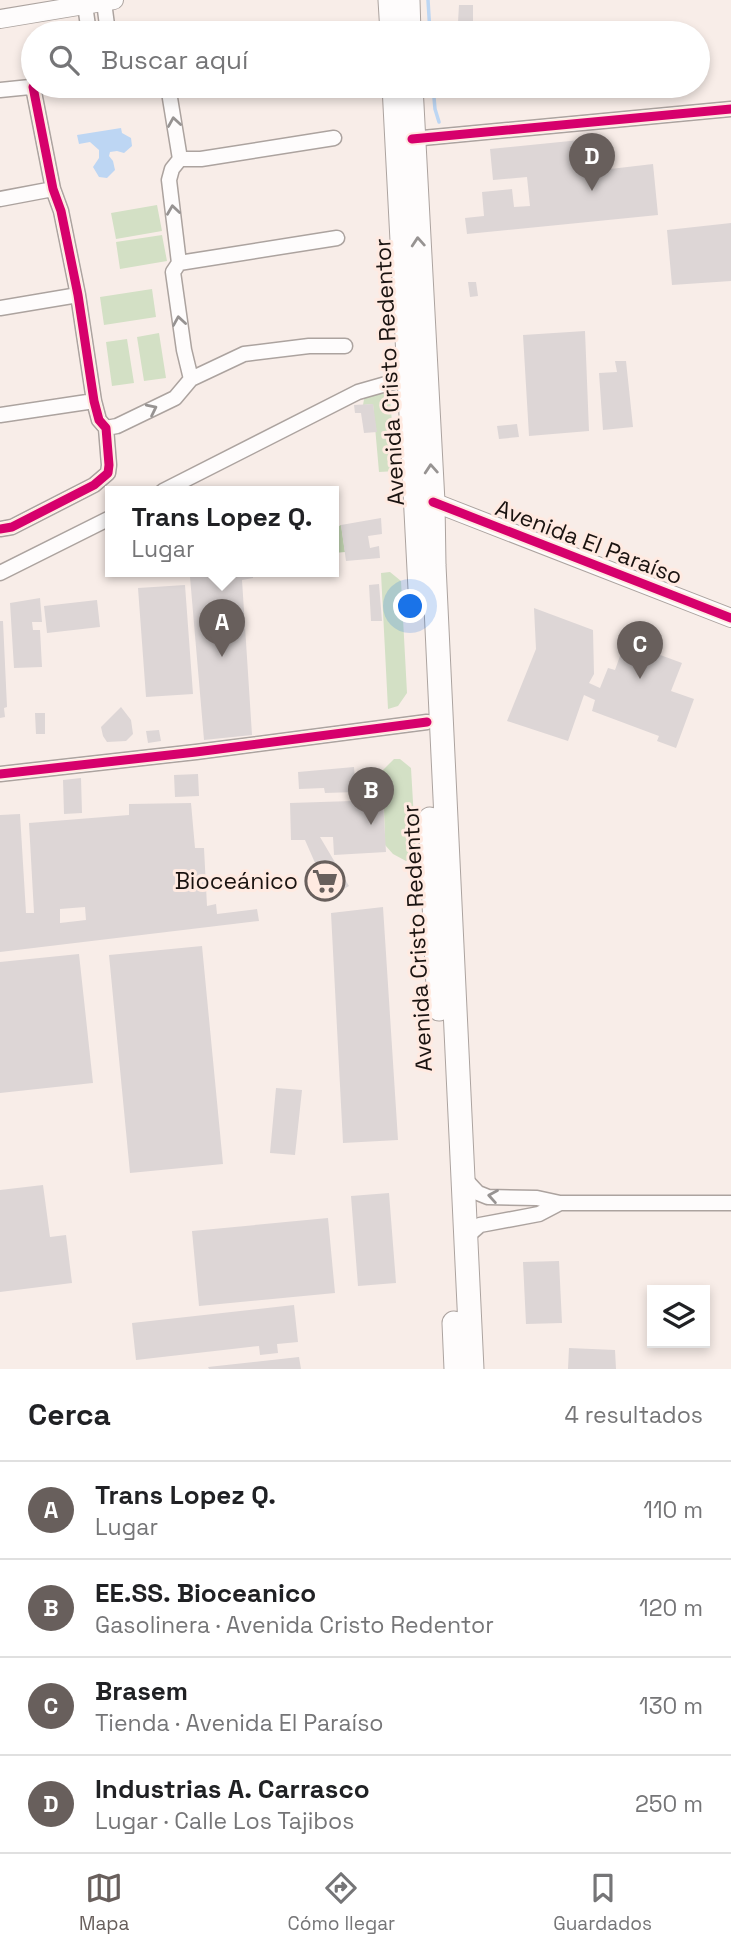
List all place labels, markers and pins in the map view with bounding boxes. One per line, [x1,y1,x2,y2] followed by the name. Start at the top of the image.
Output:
[569,133,615,191] pin: D
[199,599,245,657] pin: A
[617,621,663,679] pin: C
[348,767,394,825] pin: B
[304,860,346,902] supermarket icon: Bioceánico
[175,866,298,896] place label: Bioceánico

